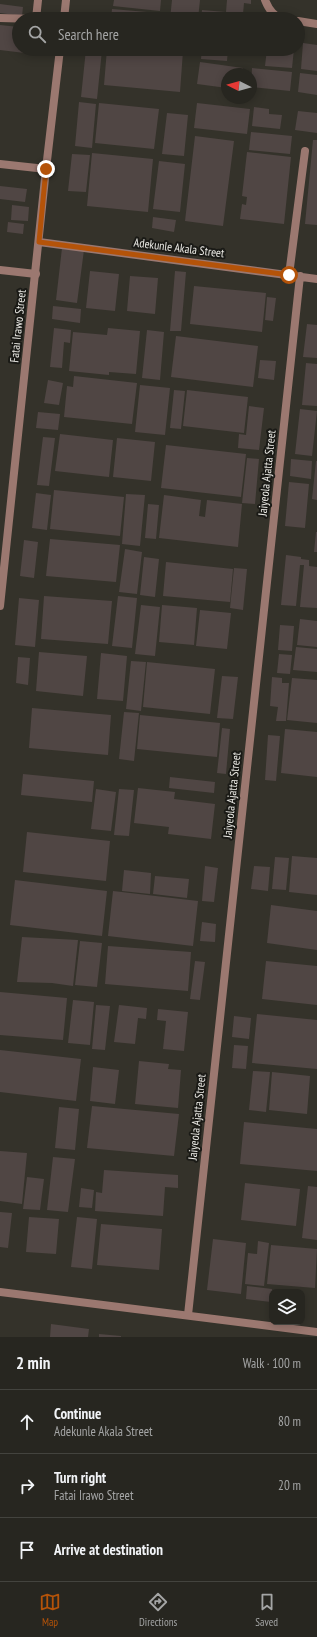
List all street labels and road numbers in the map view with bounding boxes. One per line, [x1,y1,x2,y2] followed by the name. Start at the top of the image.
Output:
[133,235,226,261] street label: Adekunle Akala Street
[6,288,29,363] street label: Fatai Irawo Street
[254,428,279,518] street label: Jaiyeola Ajatta Street
[219,750,244,840] street label: Jaiyeola Ajatta Street
[184,1072,209,1162] street label: Jaiyeola Ajatta Street

